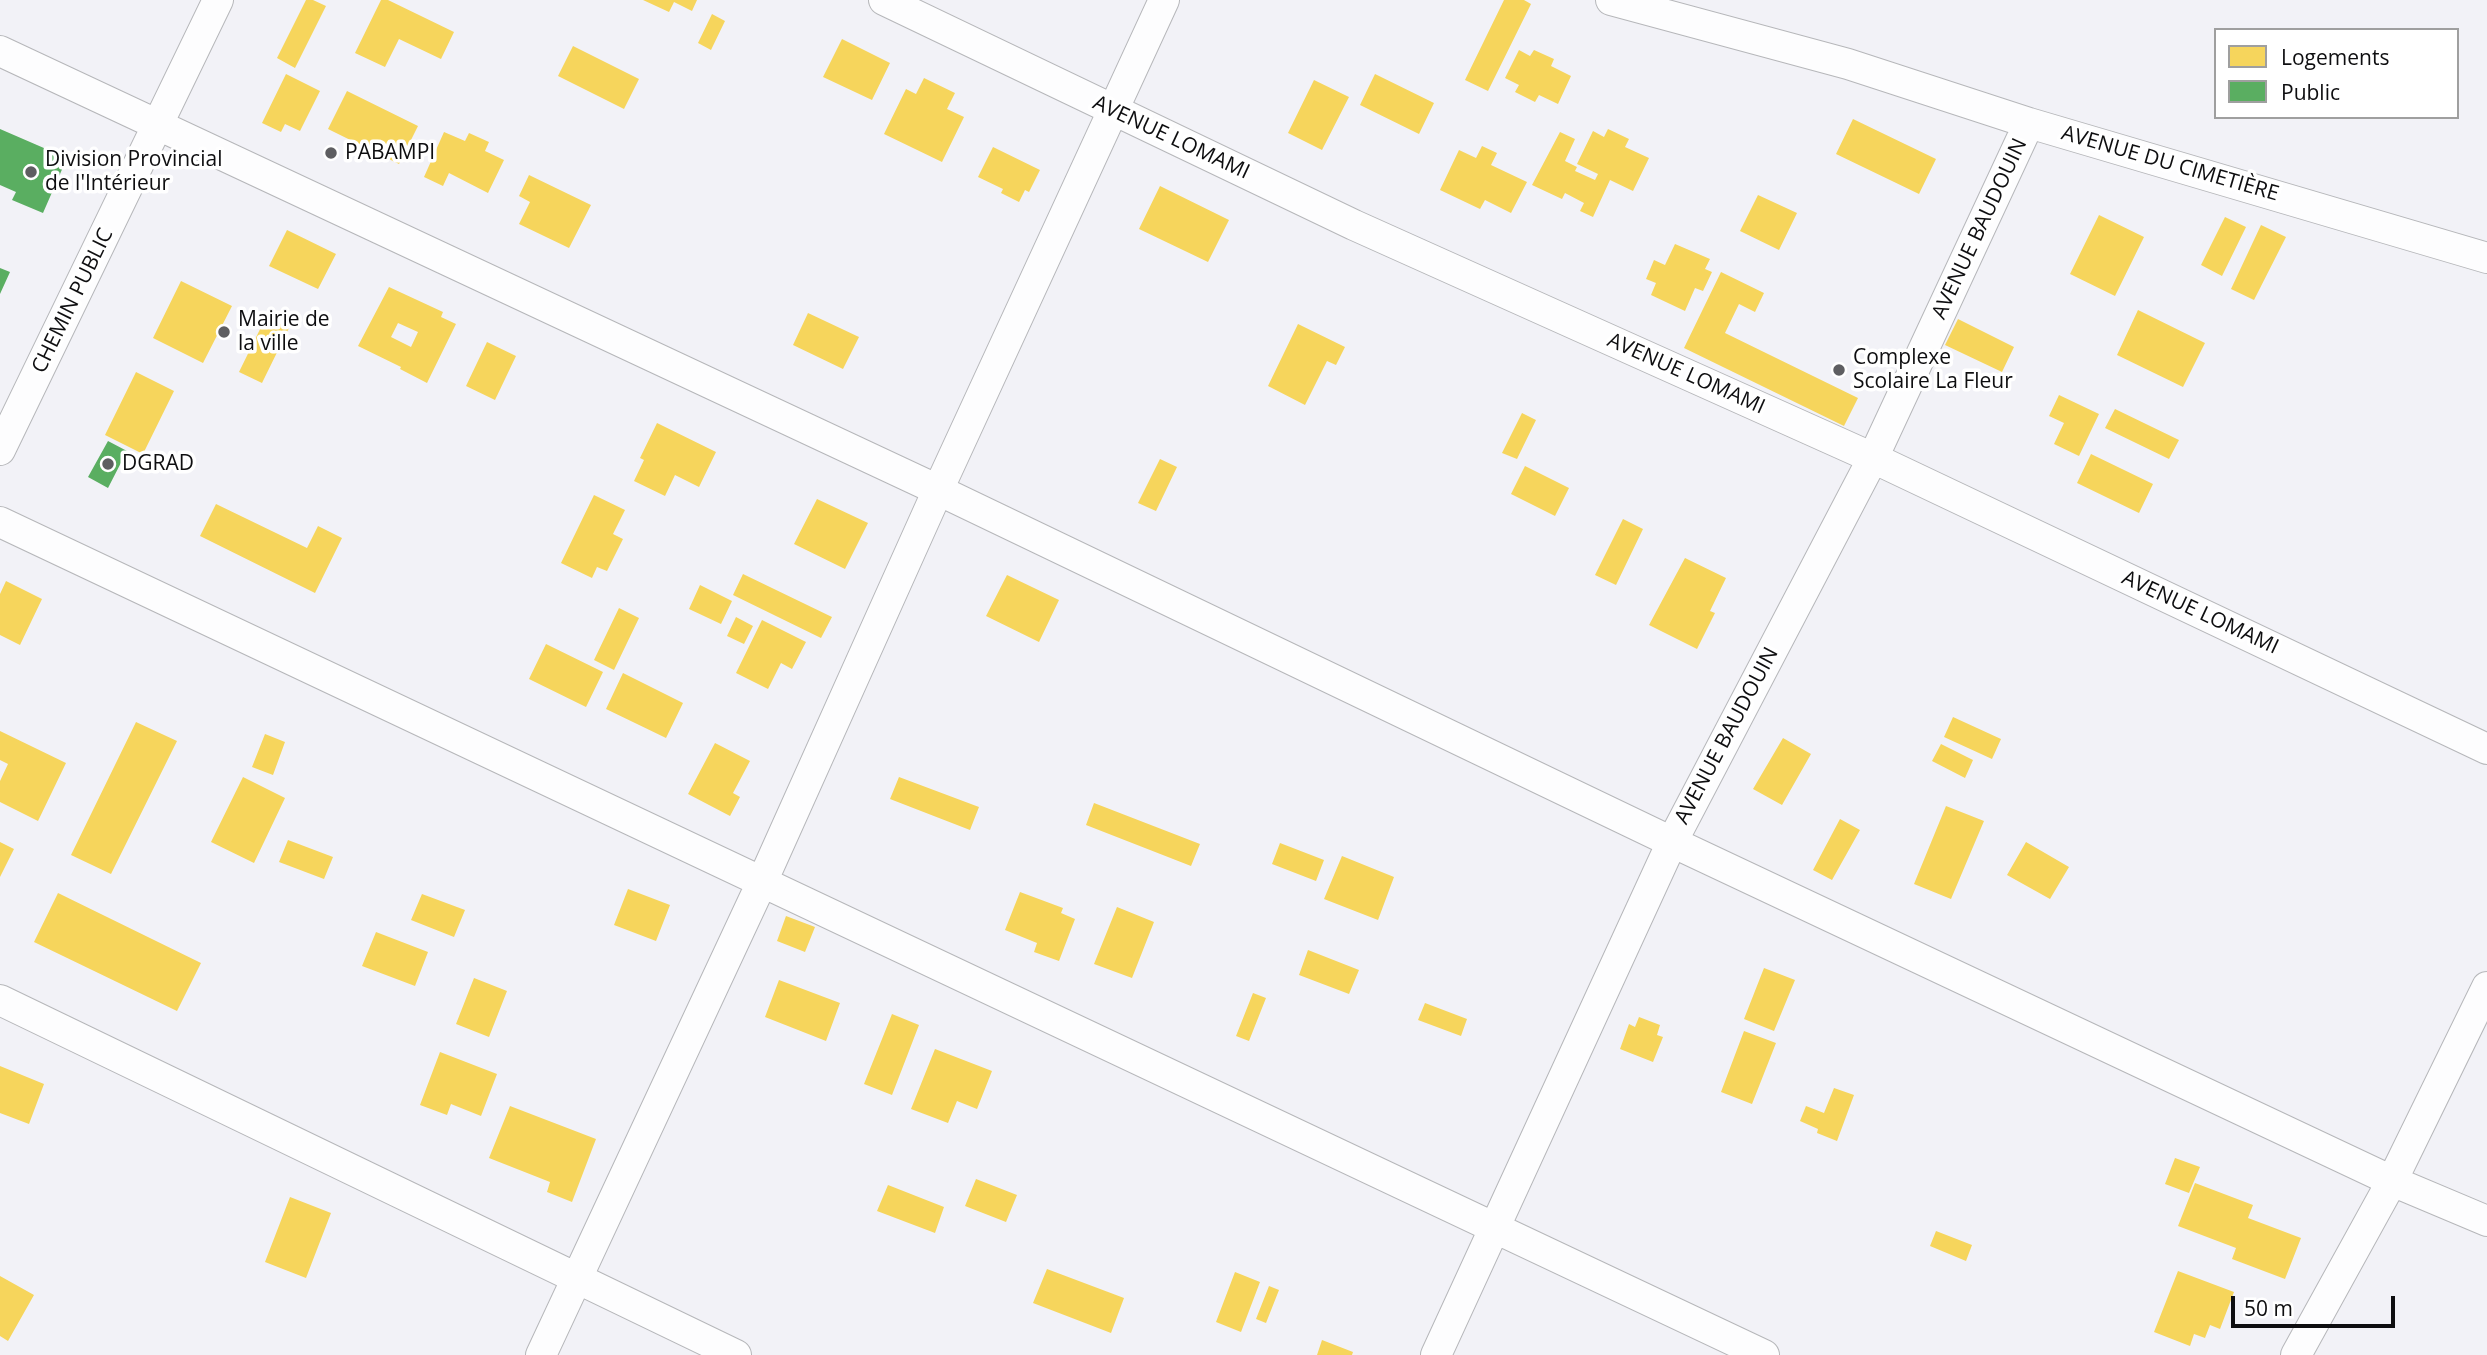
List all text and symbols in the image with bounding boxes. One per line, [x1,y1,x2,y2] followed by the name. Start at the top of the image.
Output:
[2214,28,2459,119] legend
[2281,43,2389,71] text: Logements
[2281,78,2340,106] text: Public
[1089,91,1253,185] street label: AVENUE LOMAMI
[2058,121,2282,207] street label: AVENUE DU CIMETIÈRE
[1927,135,2033,323] street label: AVENUE BAUDOUIN
[345,140,435,166] place label: PABAMPI
[323,145,339,161] marker: PABAMPI
[45,147,222,197] place label: Division Provincial de l'Intérieur
[23,164,39,180] marker: Division Provincial de l'Intérieur
[27,224,119,378] street label: CHEMIN PUBLIC
[238,307,330,357] place label: Mairie de la ville
[216,324,232,340] marker: Mairie de la ville
[1603,328,1769,420] street label: AVENUE LOMAMI
[1853,345,2013,395] place label: Complexe Scolaire La Fleur
[1831,362,1847,378] marker: Complexe Scolaire La Fleur
[122,451,194,477] place label: DGRAD
[100,456,116,472] marker: DGRAD
[2118,566,2282,660] street label: AVENUE LOMAMI
[1670,643,1784,829] street label: AVENUE BAUDOUIN
[2235,1282,2400,1326] scale bar
[2244,1294,2293,1322] text: 50 m

